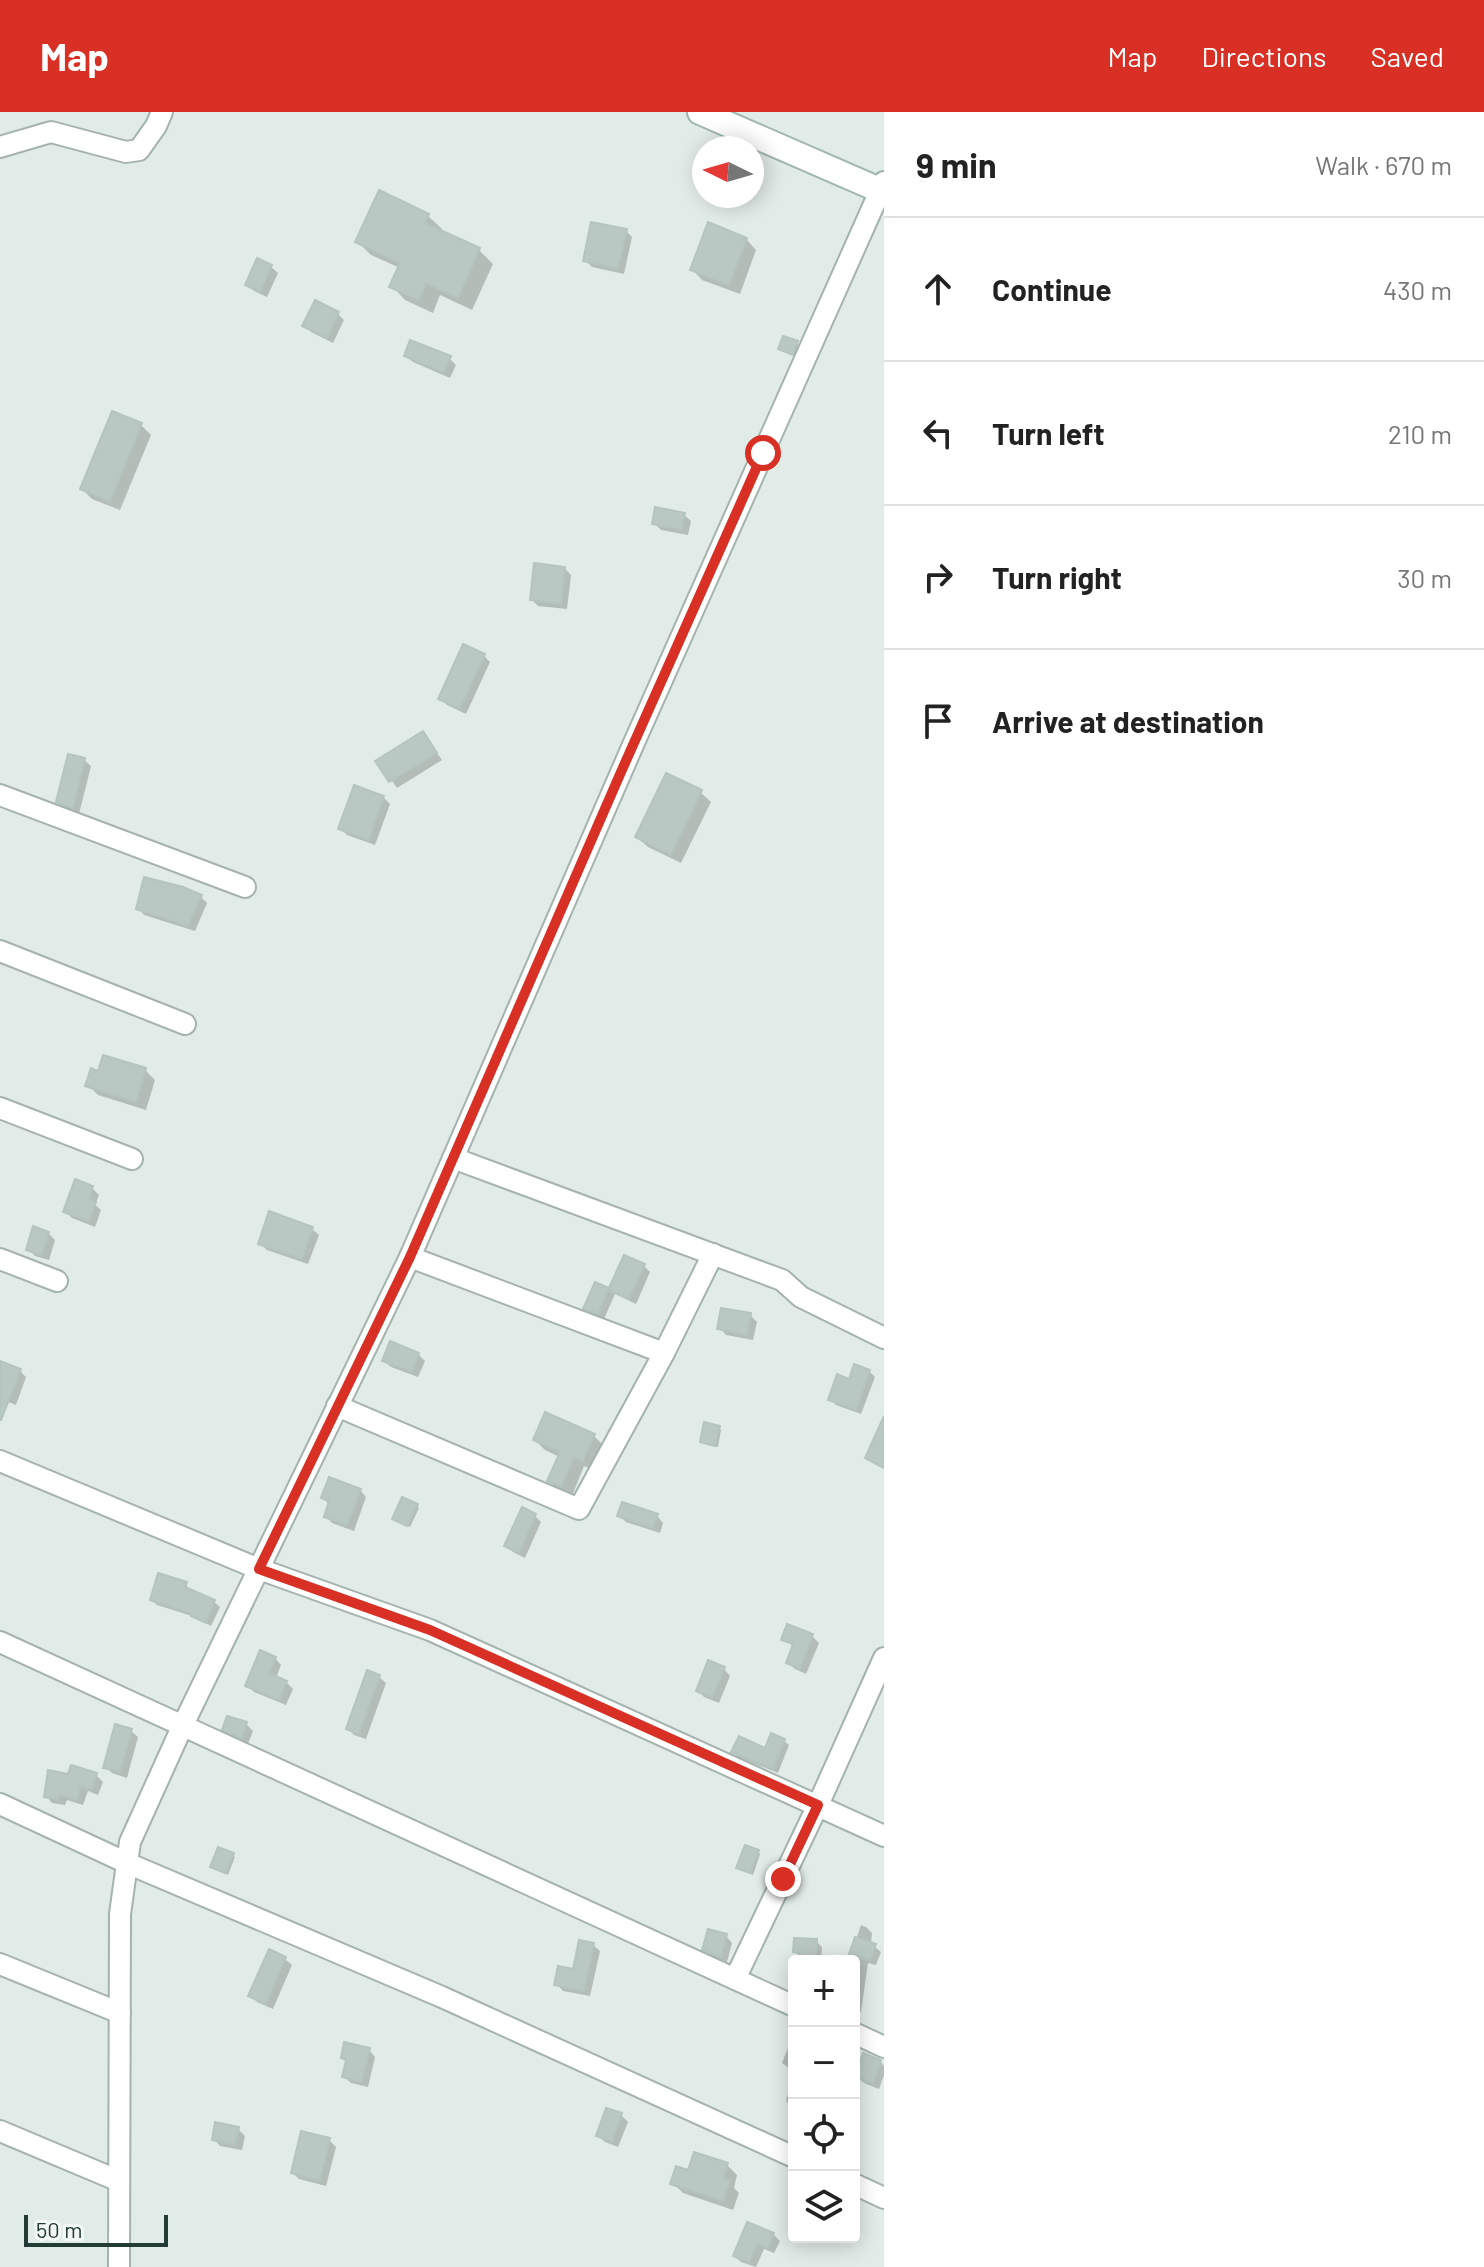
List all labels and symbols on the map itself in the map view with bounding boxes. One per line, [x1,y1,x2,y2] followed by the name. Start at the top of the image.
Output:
[692,136,764,208] north arrow
[745,435,781,471] route start
[765,1861,801,1897] route end
[24,2211,168,2247] scale bar

